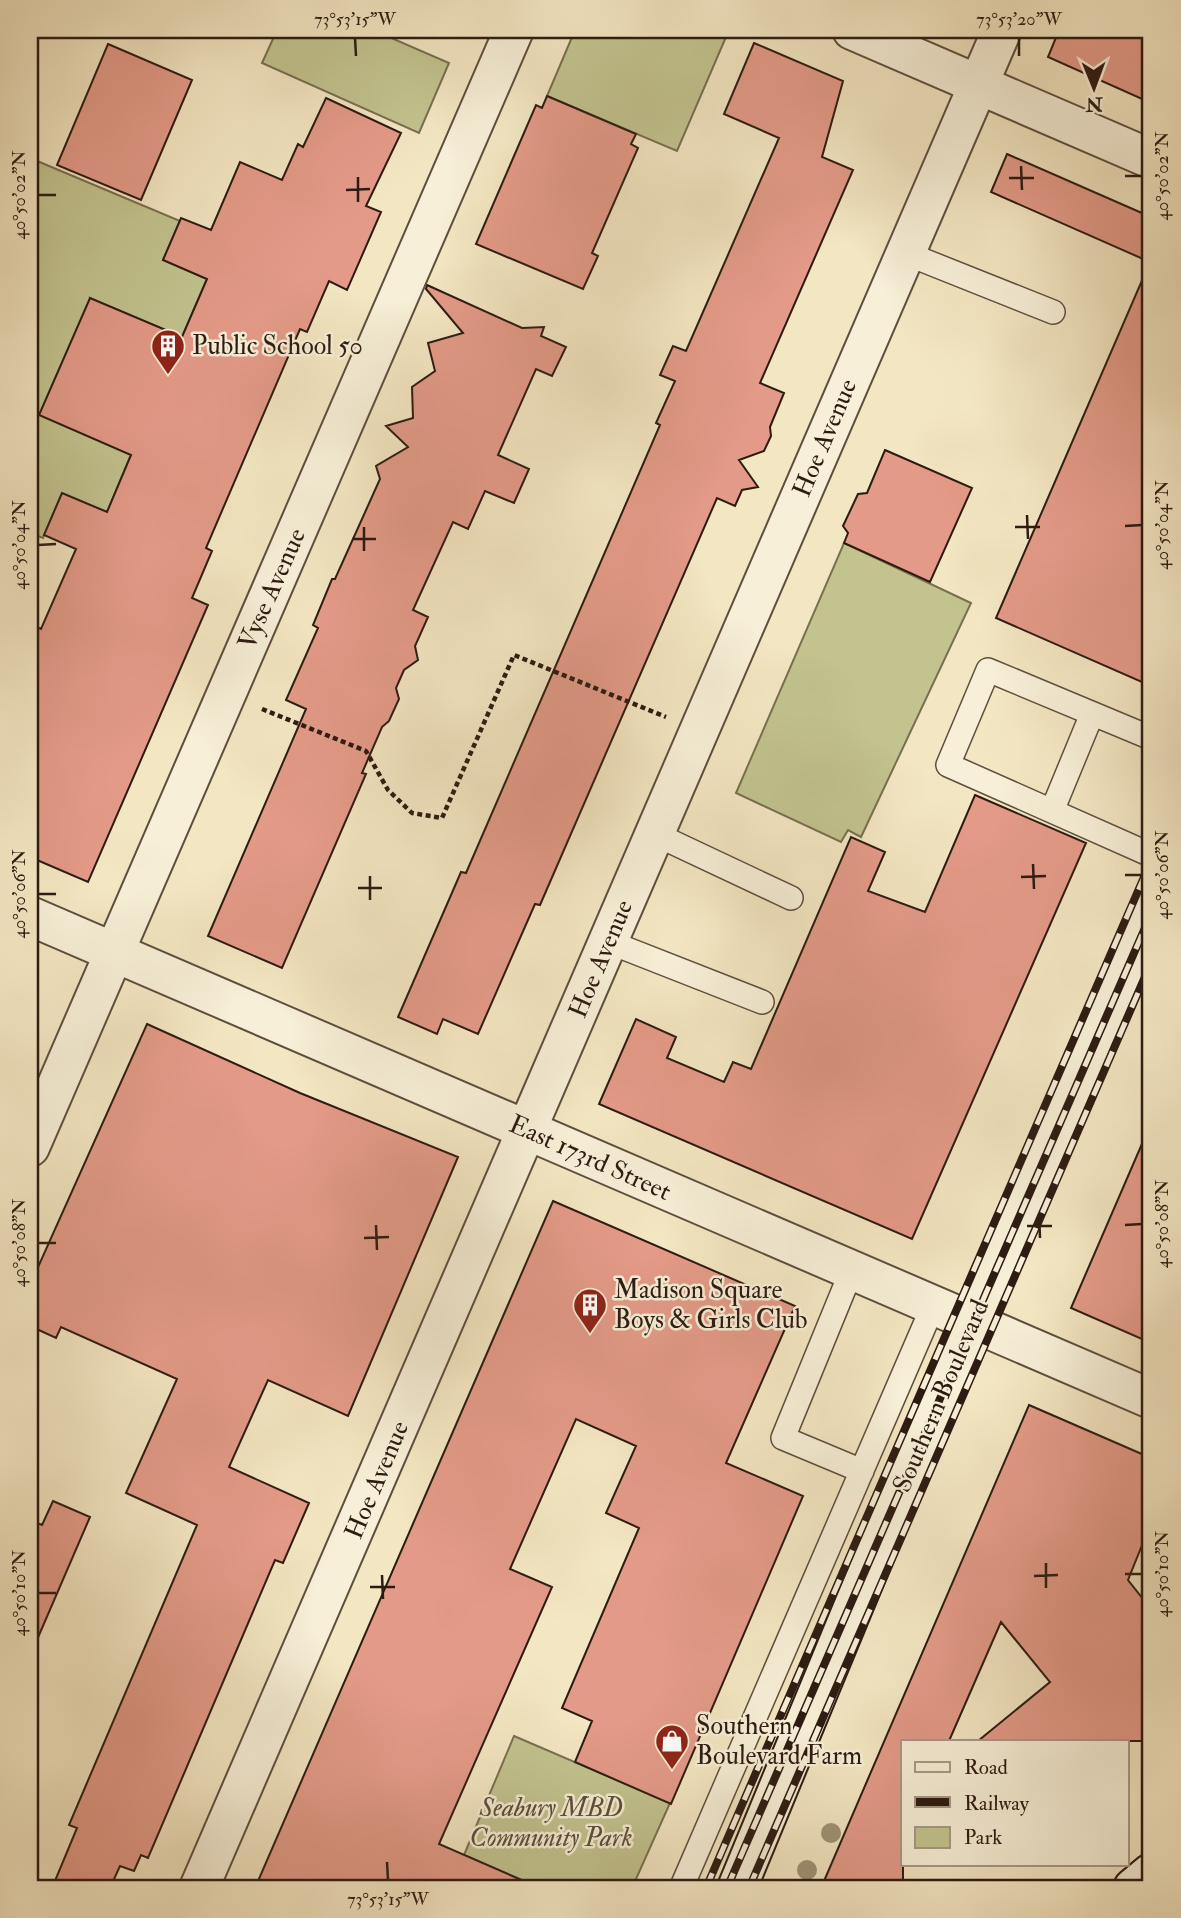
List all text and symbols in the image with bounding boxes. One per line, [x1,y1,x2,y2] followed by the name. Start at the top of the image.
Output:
[314,8,396,31] text: 73°53'15"W
[976,8,1062,31] text: 73°53'20"W
[1058,52,1128,122] north arrow
[1085,92,1104,116] text: N
[1151,131,1174,221] text: 40°50'02"N
[8,150,31,240] text: 40°50'02"N
[149,327,187,376] building icon: Public School 50
[192,330,363,362] place label: Public School 50
[786,374,864,502] street label: Hoe Avenue
[1151,480,1174,570] text: 40°50'04"N
[8,500,31,590] text: 40°50'04"N
[231,523,313,655] street label: Vyse Avenue
[1151,830,1174,920] text: 40°50'06"N
[8,849,31,939] text: 40°50'06"N
[562,895,640,1023] street label: Hoe Avenue
[504,1108,676,1208] street label: East 173rd Street
[1151,1180,1174,1268] text: 40°50'08"N
[8,1199,31,1287] text: 40°50'08"N
[614,1274,808,1336] place label: Madison Square Boys & Girls Club
[571,1286,609,1335] building icon: Madison Square Boys & Girls Club
[886,1295,996,1497] street label: Southern Boulevard
[338,1416,416,1544] street label: Hoe Avenue
[1151,1531,1174,1617] text: 40°50'10"N
[8,1550,31,1636] text: 40°50'10"N
[696,1710,862,1772] place label: Southern Boulevard Farm
[653,1722,691,1771] shop icon: Southern Boulevard Farm
[901,1740,1128,1866] legend
[964,1754,1009,1781] text: Road
[964,1790,1030,1817] text: Railway
[470,1792,632,1854] park label: Seabury MBD Community Park
[964,1824,1002,1851] text: Park
[347,1888,429,1911] text: 73°53'15"W

